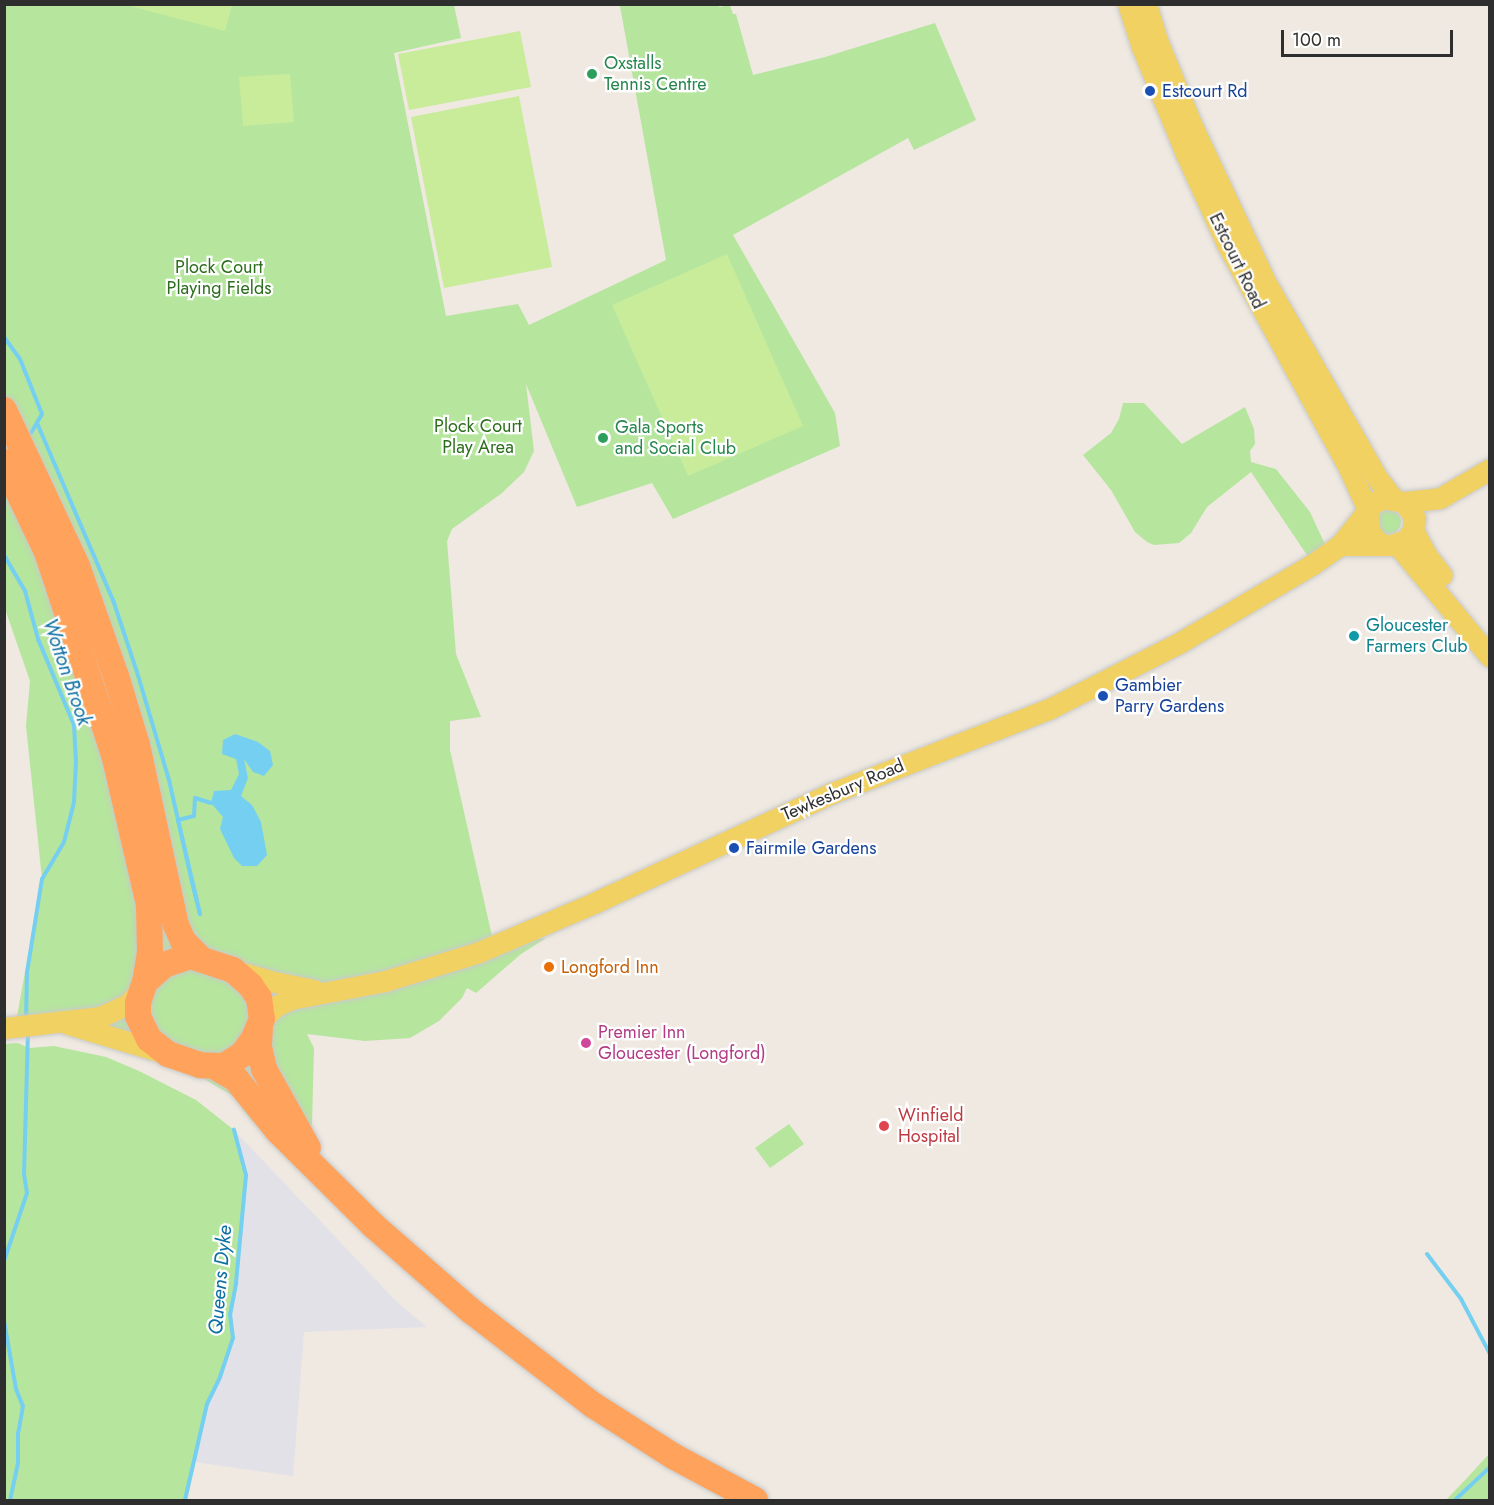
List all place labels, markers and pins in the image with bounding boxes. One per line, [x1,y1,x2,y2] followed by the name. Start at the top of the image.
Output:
[604,53,707,96] place label: Oxstalls Tennis Centre
[585,67,599,81] marker: Oxstalls Tennis Centre
[1162,80,1248,102] place label: Estcourt Rd
[1143,84,1157,98] marker: Estcourt Rd
[615,417,736,460] place label: Gala Sports and Social Club
[596,431,610,445] marker: Gala Sports and Social Club
[1366,615,1468,658] place label: Gloucester Farmers Club
[1347,629,1361,643] marker: Gloucester Farmers Club
[1115,675,1224,718] place label: Gambier Parry Gardens
[1096,689,1110,703] marker: Gambier Parry Gardens
[746,837,877,859] place label: Fairmile Gardens
[727,841,741,855] marker: Fairmile Gardens
[561,956,659,978] place label: Longford Inn
[542,960,556,974] marker: Longford Inn
[598,1022,766,1064] place label: Premier Inn Gloucester (Longford)
[579,1036,593,1050] marker: Premier Inn Gloucester (Longford)
[898,1105,963,1148] place label: Winfield Hospital
[875,1117,893,1135] marker: Winfield Hospital

